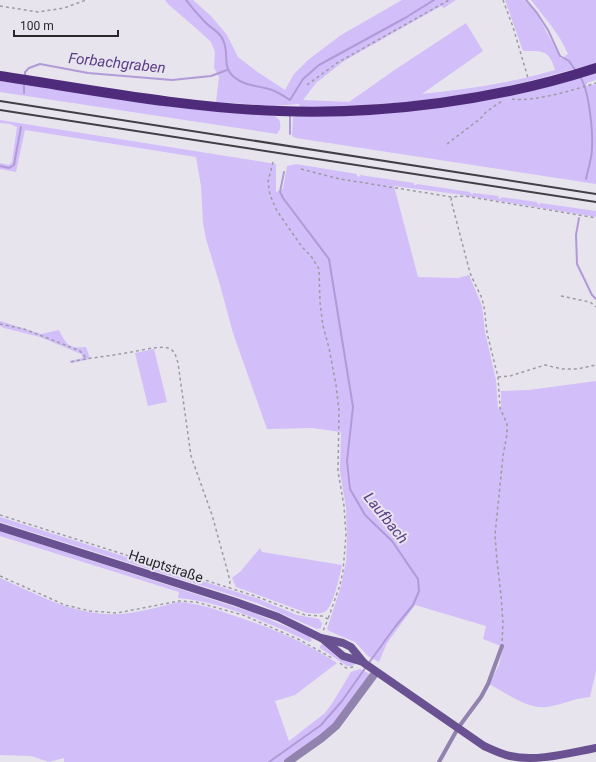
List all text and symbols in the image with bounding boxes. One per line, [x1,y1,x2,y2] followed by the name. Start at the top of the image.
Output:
[14,12,118,38] scale bar
[20,19,54,33] text: 100 m
[68,49,166,77] water label: Forbachgraben
[360,489,412,547] water label: Laufbach
[127,546,205,586] street label: Hauptstraße

